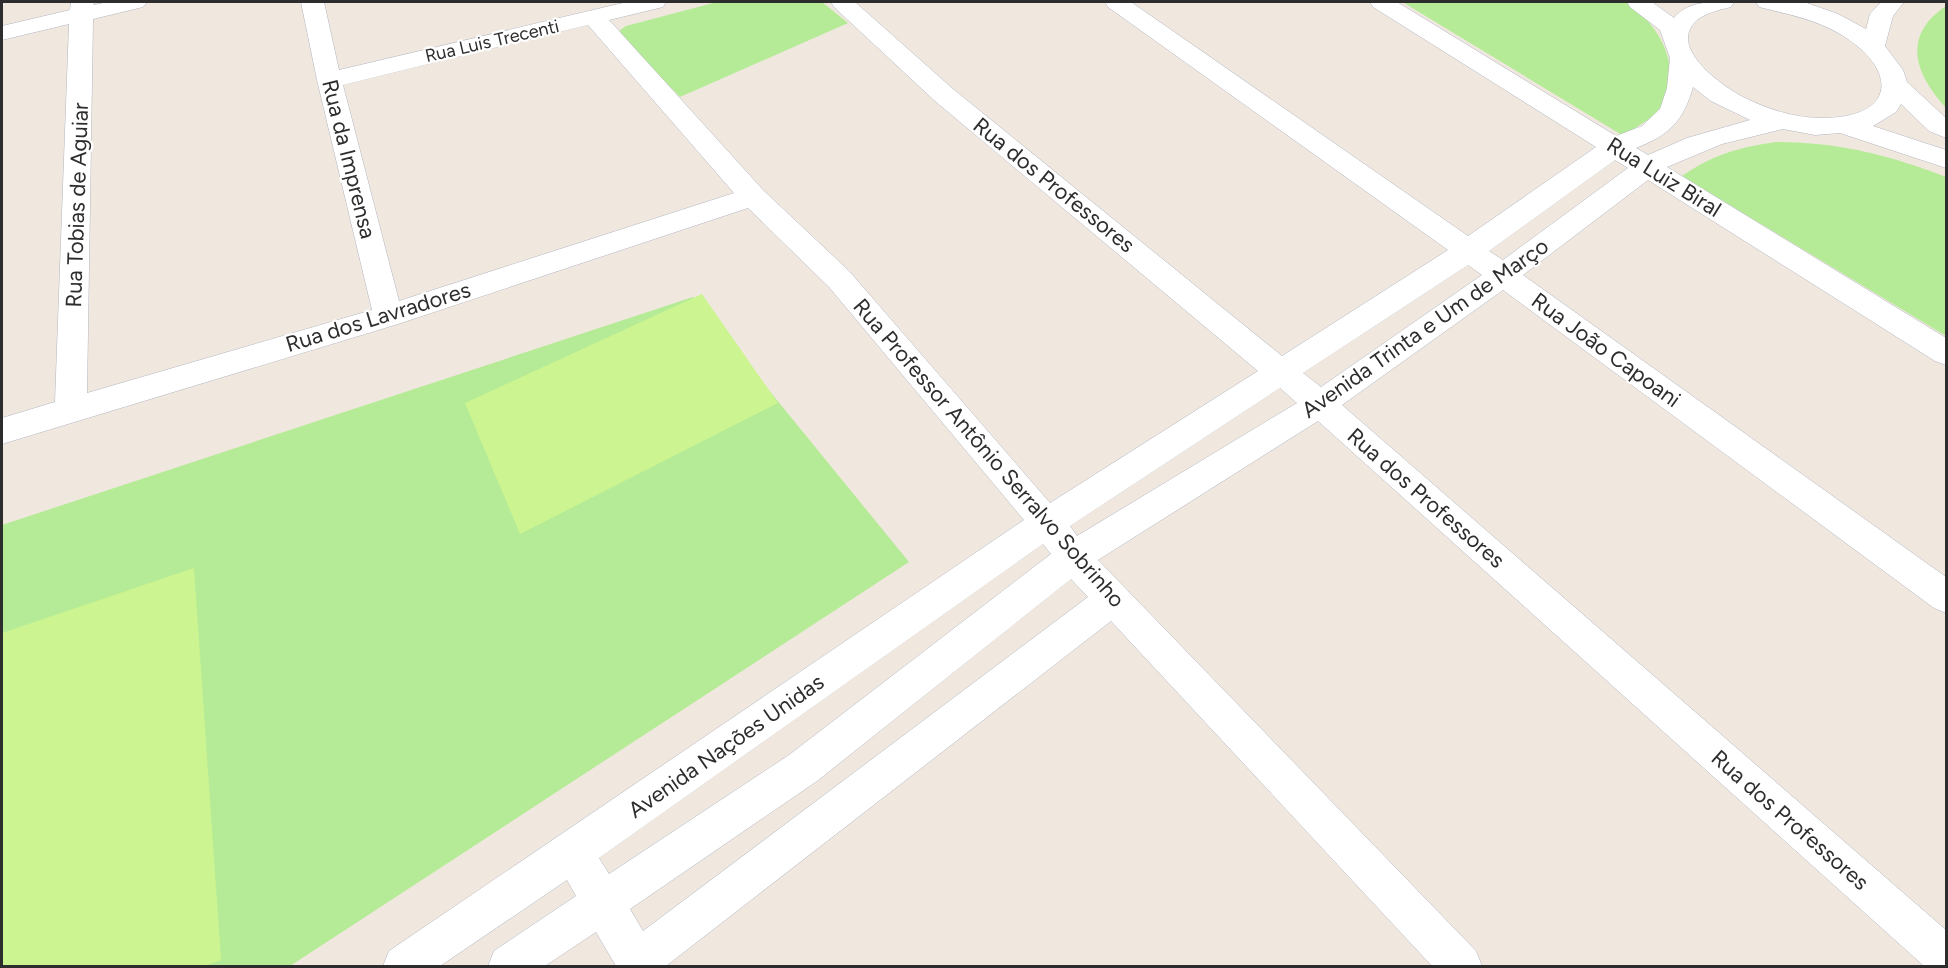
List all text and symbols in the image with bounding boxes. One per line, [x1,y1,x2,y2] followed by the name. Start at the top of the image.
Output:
[423,15,561,67] street label: Rua Luis Trecenti
[316,77,382,241] street label: Rua da Imprensa
[60,101,94,308] street label: Rua Tobias de Aguiar
[968,112,1140,258] street label: Rua dos Professores
[1602,131,1726,223] street label: Rua Luiz Biral
[1296,232,1554,424] street label: Avenida Trinta e Um de Março
[282,276,474,358] street label: Rua dos Lavradores
[1526,287,1686,413] street label: Rua João Capoani
[847,293,1131,613] street label: Rua Professor Antônio Serralvo Sobrinho
[1342,422,1510,574] street label: Rua dos Professores
[623,668,829,824] street label: Avenida Nações Unidas
[1706,744,1874,896] street label: Rua dos Professores

